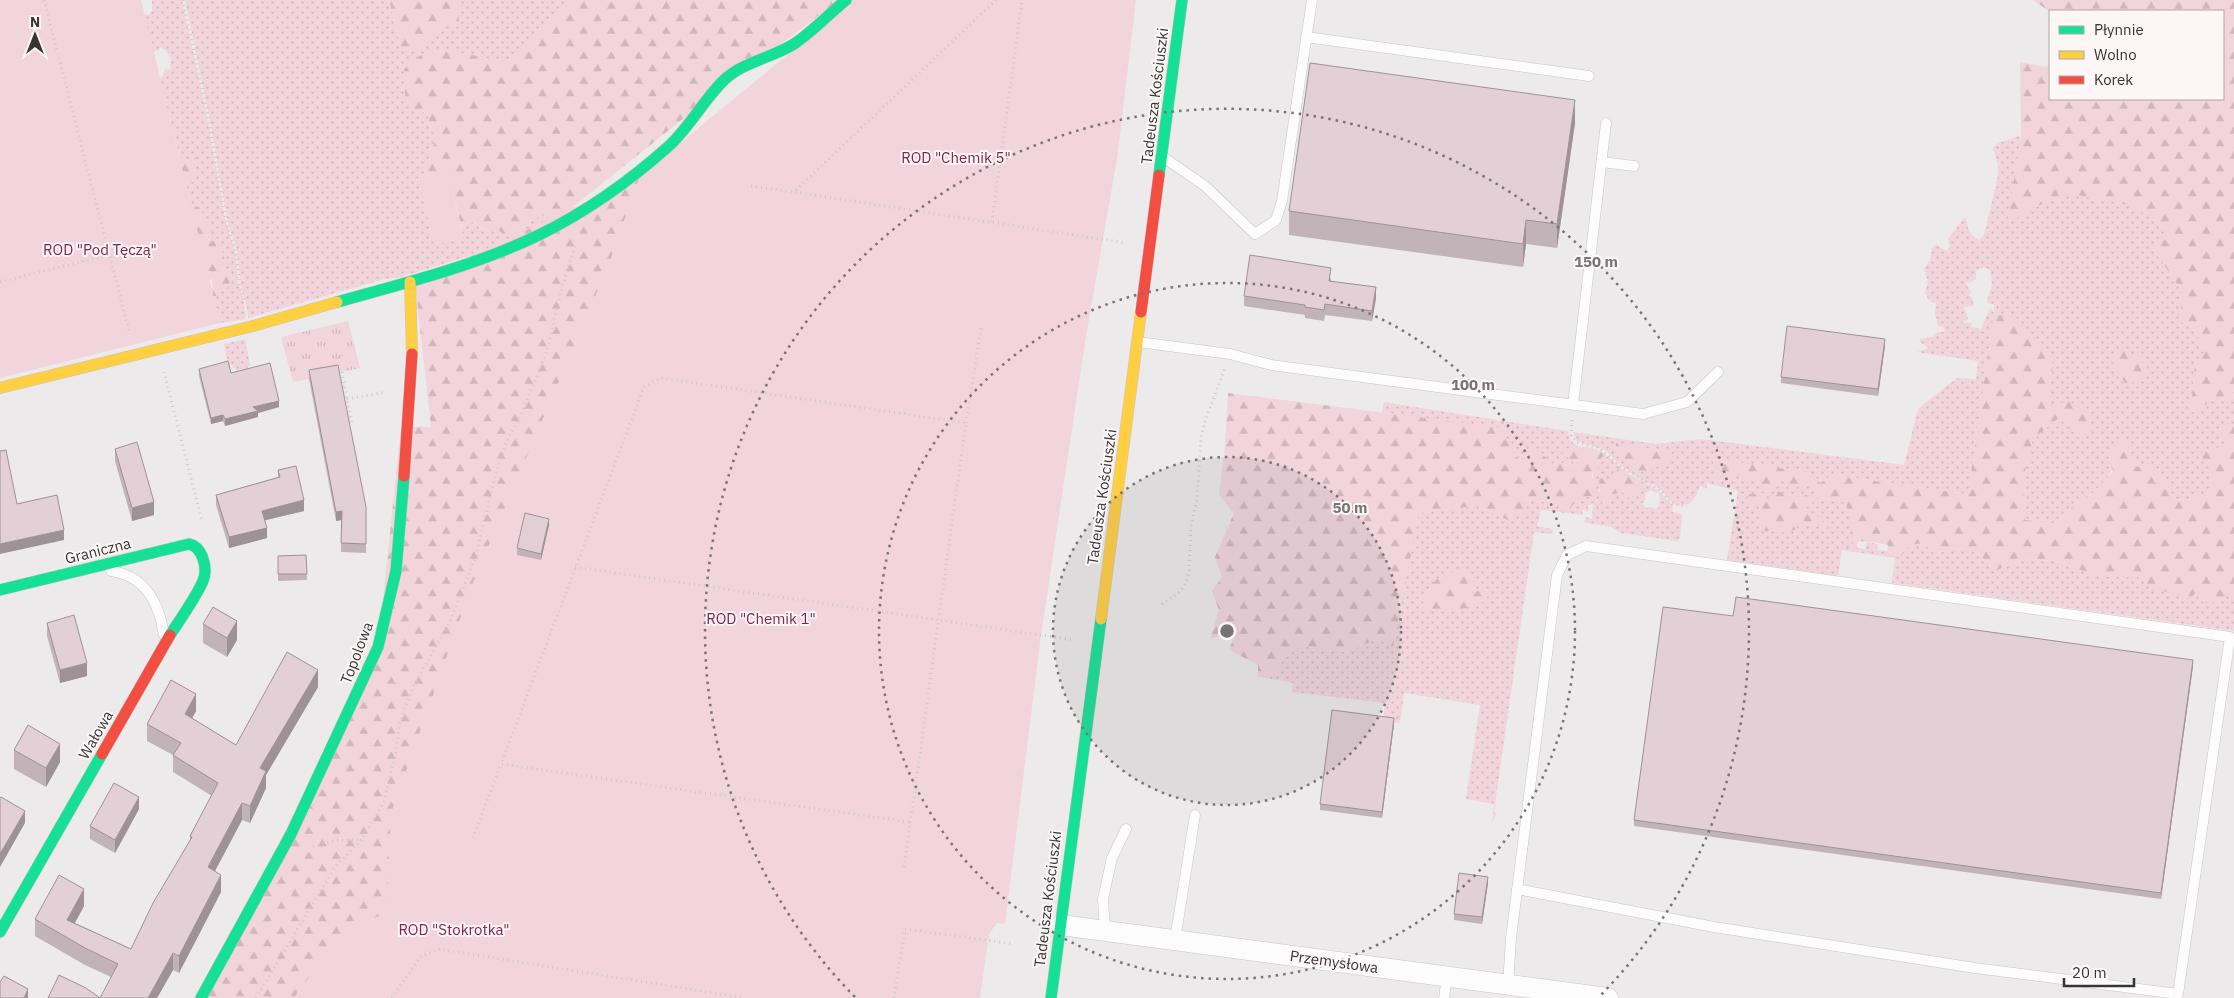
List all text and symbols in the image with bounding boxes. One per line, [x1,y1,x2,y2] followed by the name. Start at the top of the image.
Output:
[10,10,60,60] north arrow
[2049,10,2224,100] legend
[30,13,40,31] text: N
[2094,20,2144,39] text: Płynnie
[1137,27,1172,165] street label: Tadeusza Kościuszki
[2094,45,2137,64] text: Wolno
[2094,70,2133,89] text: Korek
[901,148,1011,167] park label: ROD "Chemik 5"
[43,240,157,259] park label: ROD "Pod Tęczą"
[1574,252,1618,271] text: 150 m
[1451,375,1495,394] text: 100 m
[1083,428,1120,566] street label: Tadeusza Kościuszki
[1333,498,1367,517] text: 50 m
[63,533,133,568] street label: Graniczna
[706,609,816,628] park label: ROD "Chemik 1"
[336,619,377,687] street label: Topolowa
[1218,622,1236,640] centre of rings
[74,707,117,763] street label: Wałowa
[1030,830,1065,968] street label: Tadeusza Kościuszki
[398,920,510,939] park label: ROD "Stokrotka"
[1289,946,1380,977] street label: Przemysłowa
[2064,956,2134,988] scale bar
[2072,963,2107,982] text: 20 m

